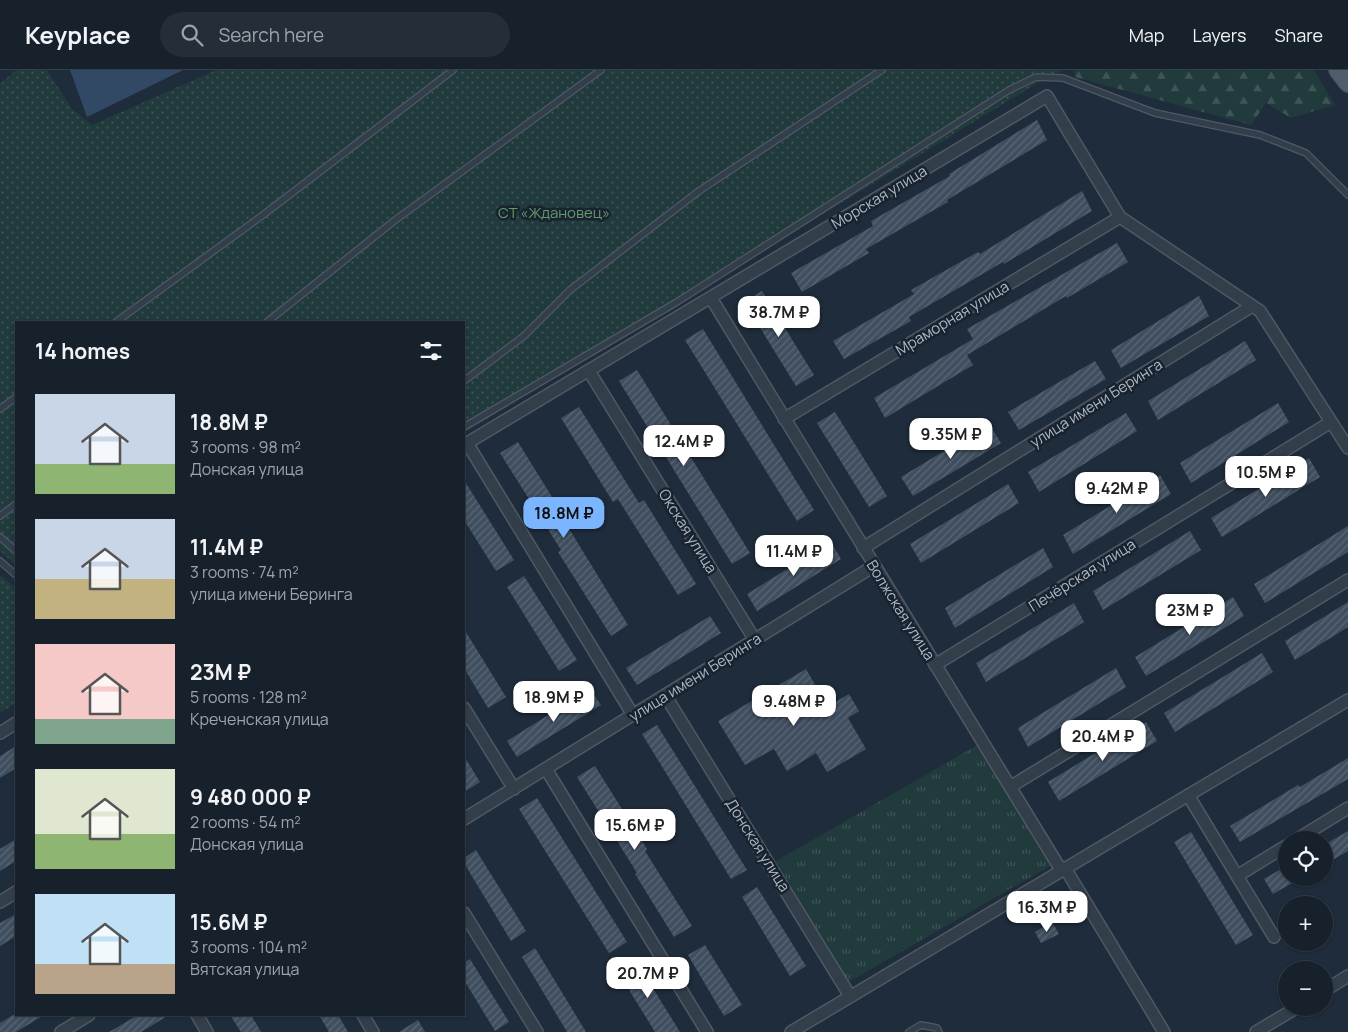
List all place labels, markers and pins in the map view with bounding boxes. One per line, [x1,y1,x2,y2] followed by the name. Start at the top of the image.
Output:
[733,296,825,338] pin: 38.7M ₽
[905,418,997,460] pin: 9.35M ₽
[638,424,730,467] pin: 12.4M ₽
[1220,456,1312,498] pin: 10.5M ₽
[1071,472,1163,514] pin: 9.42M ₽
[518,496,610,539] pin: 18.8M ₽
[748,534,840,577] pin: 11.4M ₽
[1155,594,1225,636] pin: 23M ₽
[508,680,600,723] pin: 18.9M ₽
[748,684,840,727] pin: 9.48M ₽
[1057,720,1149,762] pin: 20.4M ₽
[589,808,681,851] pin: 15.6M ₽
[1001,890,1093,933] pin: 16.3M ₽
[602,956,694,999] pin: 20.7M ₽

